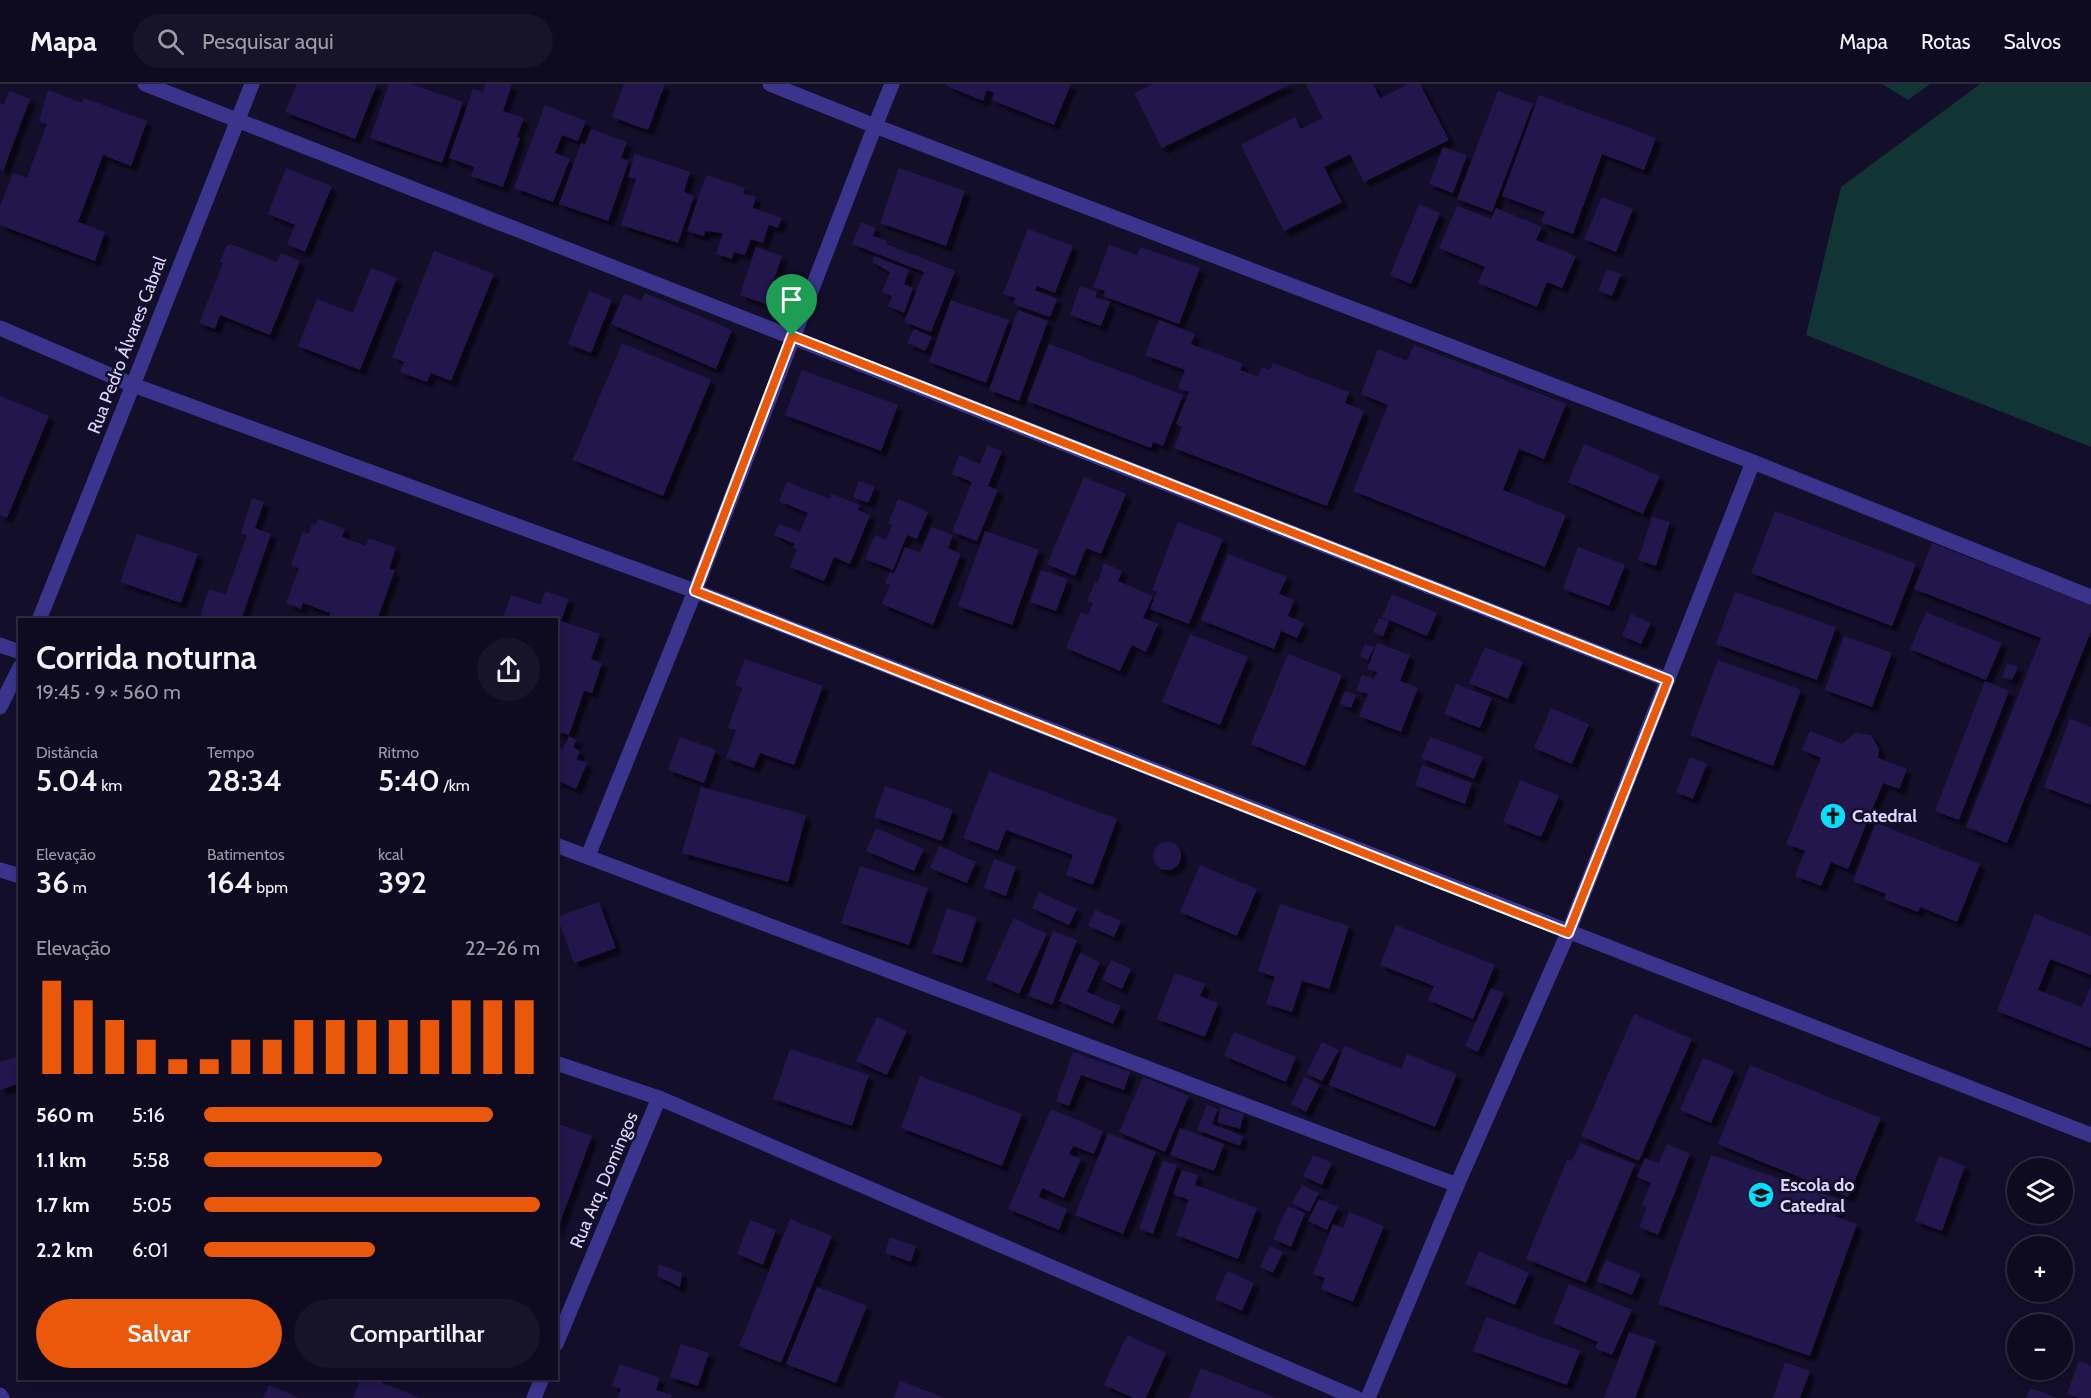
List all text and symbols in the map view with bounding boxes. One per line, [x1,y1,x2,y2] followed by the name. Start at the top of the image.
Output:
[133,14,553,68] search box
[30,24,97,58] text: Mapa
[154,25,187,58] icon: search
[202,28,334,55] text: Pesquisar aqui
[1839,29,1888,54] text: Mapa
[1921,29,1970,54] text: Rotas
[2003,29,2061,54] text: Salvos
[83,252,171,437] street label: Rua Pedro Álvares Cabral
[766,274,817,336] pin
[775,283,808,316] icon: arrive
[36,637,257,677] text: Corrida noturna
[477,638,540,701] button: share
[36,680,181,704] text: 19:45 · 9 × 560 m
[36,743,98,762] text: Distância
[207,743,254,762] text: Tempo
[378,743,419,762] text: Ritmo
[36,762,98,799] text: 5.04
[207,762,282,799] text: 28:34
[378,762,440,799] text: 5:40
[98,776,122,795] text: km
[440,776,470,795] text: /km
[1818,801,1848,831] church icon: Catedral
[1852,805,1917,827] place label: Catedral
[36,845,96,864] text: Elevação
[207,845,285,864] text: Batimentos
[378,845,404,864] text: kcal
[36,864,69,901] text: 36
[207,864,253,901] text: 164
[378,864,427,901] text: 392
[69,878,87,897] text: m
[253,878,288,897] text: bpm
[36,936,111,960] text: Elevação
[465,936,540,960] text: 22–26 m
[36,1103,94,1127] text: 560 m
[132,1103,165,1127] text: 5:16
[565,1109,643,1251] street label: Rua Arq. Domingos
[36,1148,86,1172] text: 1.1 km
[132,1148,170,1172] text: 5:58
[2007,1158,2073,1380] map controls
[2007,1158,2073,1224] button: layers
[1780,1174,1855,1217] place label: Escola do Catedral
[1746,1180,1776,1210] school or university icon: Escola do Catedral
[36,1193,90,1217] text: 1.7 km
[132,1193,172,1217] text: 5:05
[2007,1236,2073,1302] button: +
[36,1238,93,1262] text: 2.2 km
[132,1238,168,1262] text: 6:01
[36,1299,282,1368] button: Salvar
[294,1299,540,1368] button: Compartilhar
[2007,1314,2073,1380] button: −

